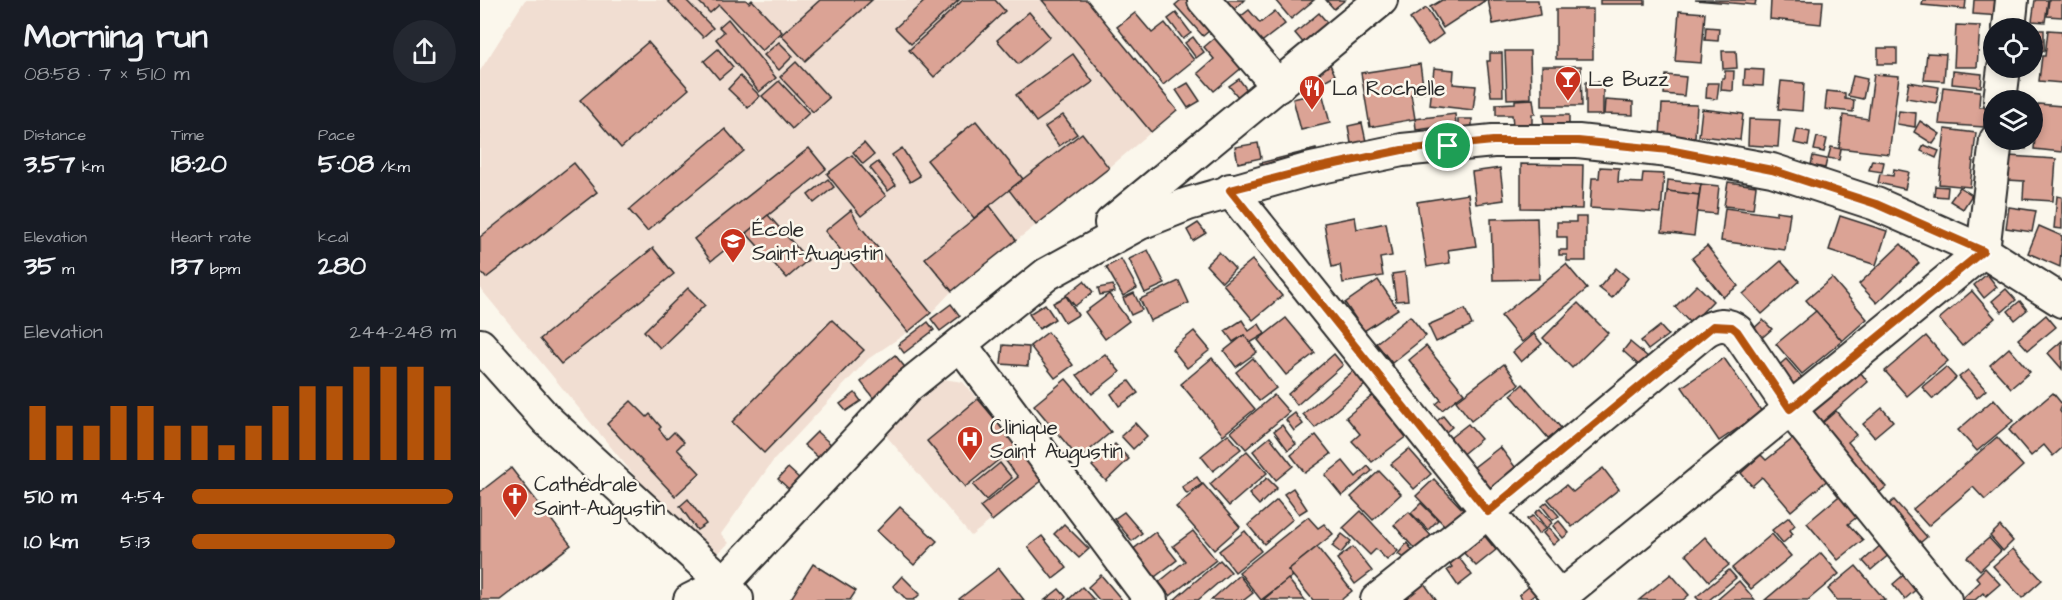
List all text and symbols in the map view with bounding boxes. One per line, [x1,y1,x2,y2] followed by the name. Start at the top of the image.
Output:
[24,14,208,60] text: Morning run
[1983,18,2043,150] map controls
[1983,18,2043,78] button: locate
[393,20,456,83] button: share
[24,60,190,88] text: 08:58 · 7 × 510 m
[1553,64,1583,102] bar icon: Le Buzz
[1588,65,1669,94] place label: Le Buzz
[1297,73,1327,111] restaurant icon: La Rochelle
[1332,74,1445,103] place label: La Rochelle
[1983,90,2043,150] button: layers
[1422,120,1473,171] pin
[24,124,86,146] text: Distance
[171,124,205,146] text: Time
[318,124,355,146] text: Pace
[1431,129,1464,162] icon: arrive
[24,146,75,182] text: 3.57
[171,146,227,182] text: 18:20
[318,146,374,182] text: 5:08
[75,156,104,178] text: km
[374,156,410,178] text: /km
[752,215,883,270] place label: École Saint-Augustin
[24,226,87,248] text: Elevation
[171,226,251,248] text: Heart rate
[318,226,349,248] text: kcal
[718,226,748,264] school or university icon: École Saint-Augustin
[24,248,56,284] text: 35
[171,248,204,284] text: 137
[318,248,366,284] text: 280
[56,258,75,280] text: m
[204,258,240,280] text: bpm
[24,318,103,346] text: Elevation
[350,318,456,346] text: 244–248 m
[990,413,1123,468] place label: Clinique Saint Augustin
[955,424,985,462] hospital icon: Clinique Saint Augustin
[534,470,665,525] place label: Cathédrale Saint-Augustin
[500,481,530,519] church icon: Cathédrale Saint-Augustin
[24,483,77,511] text: 510 m
[120,483,165,511] text: 4:54
[24,528,78,556] text: 1.0 km
[120,528,150,556] text: 5:13

